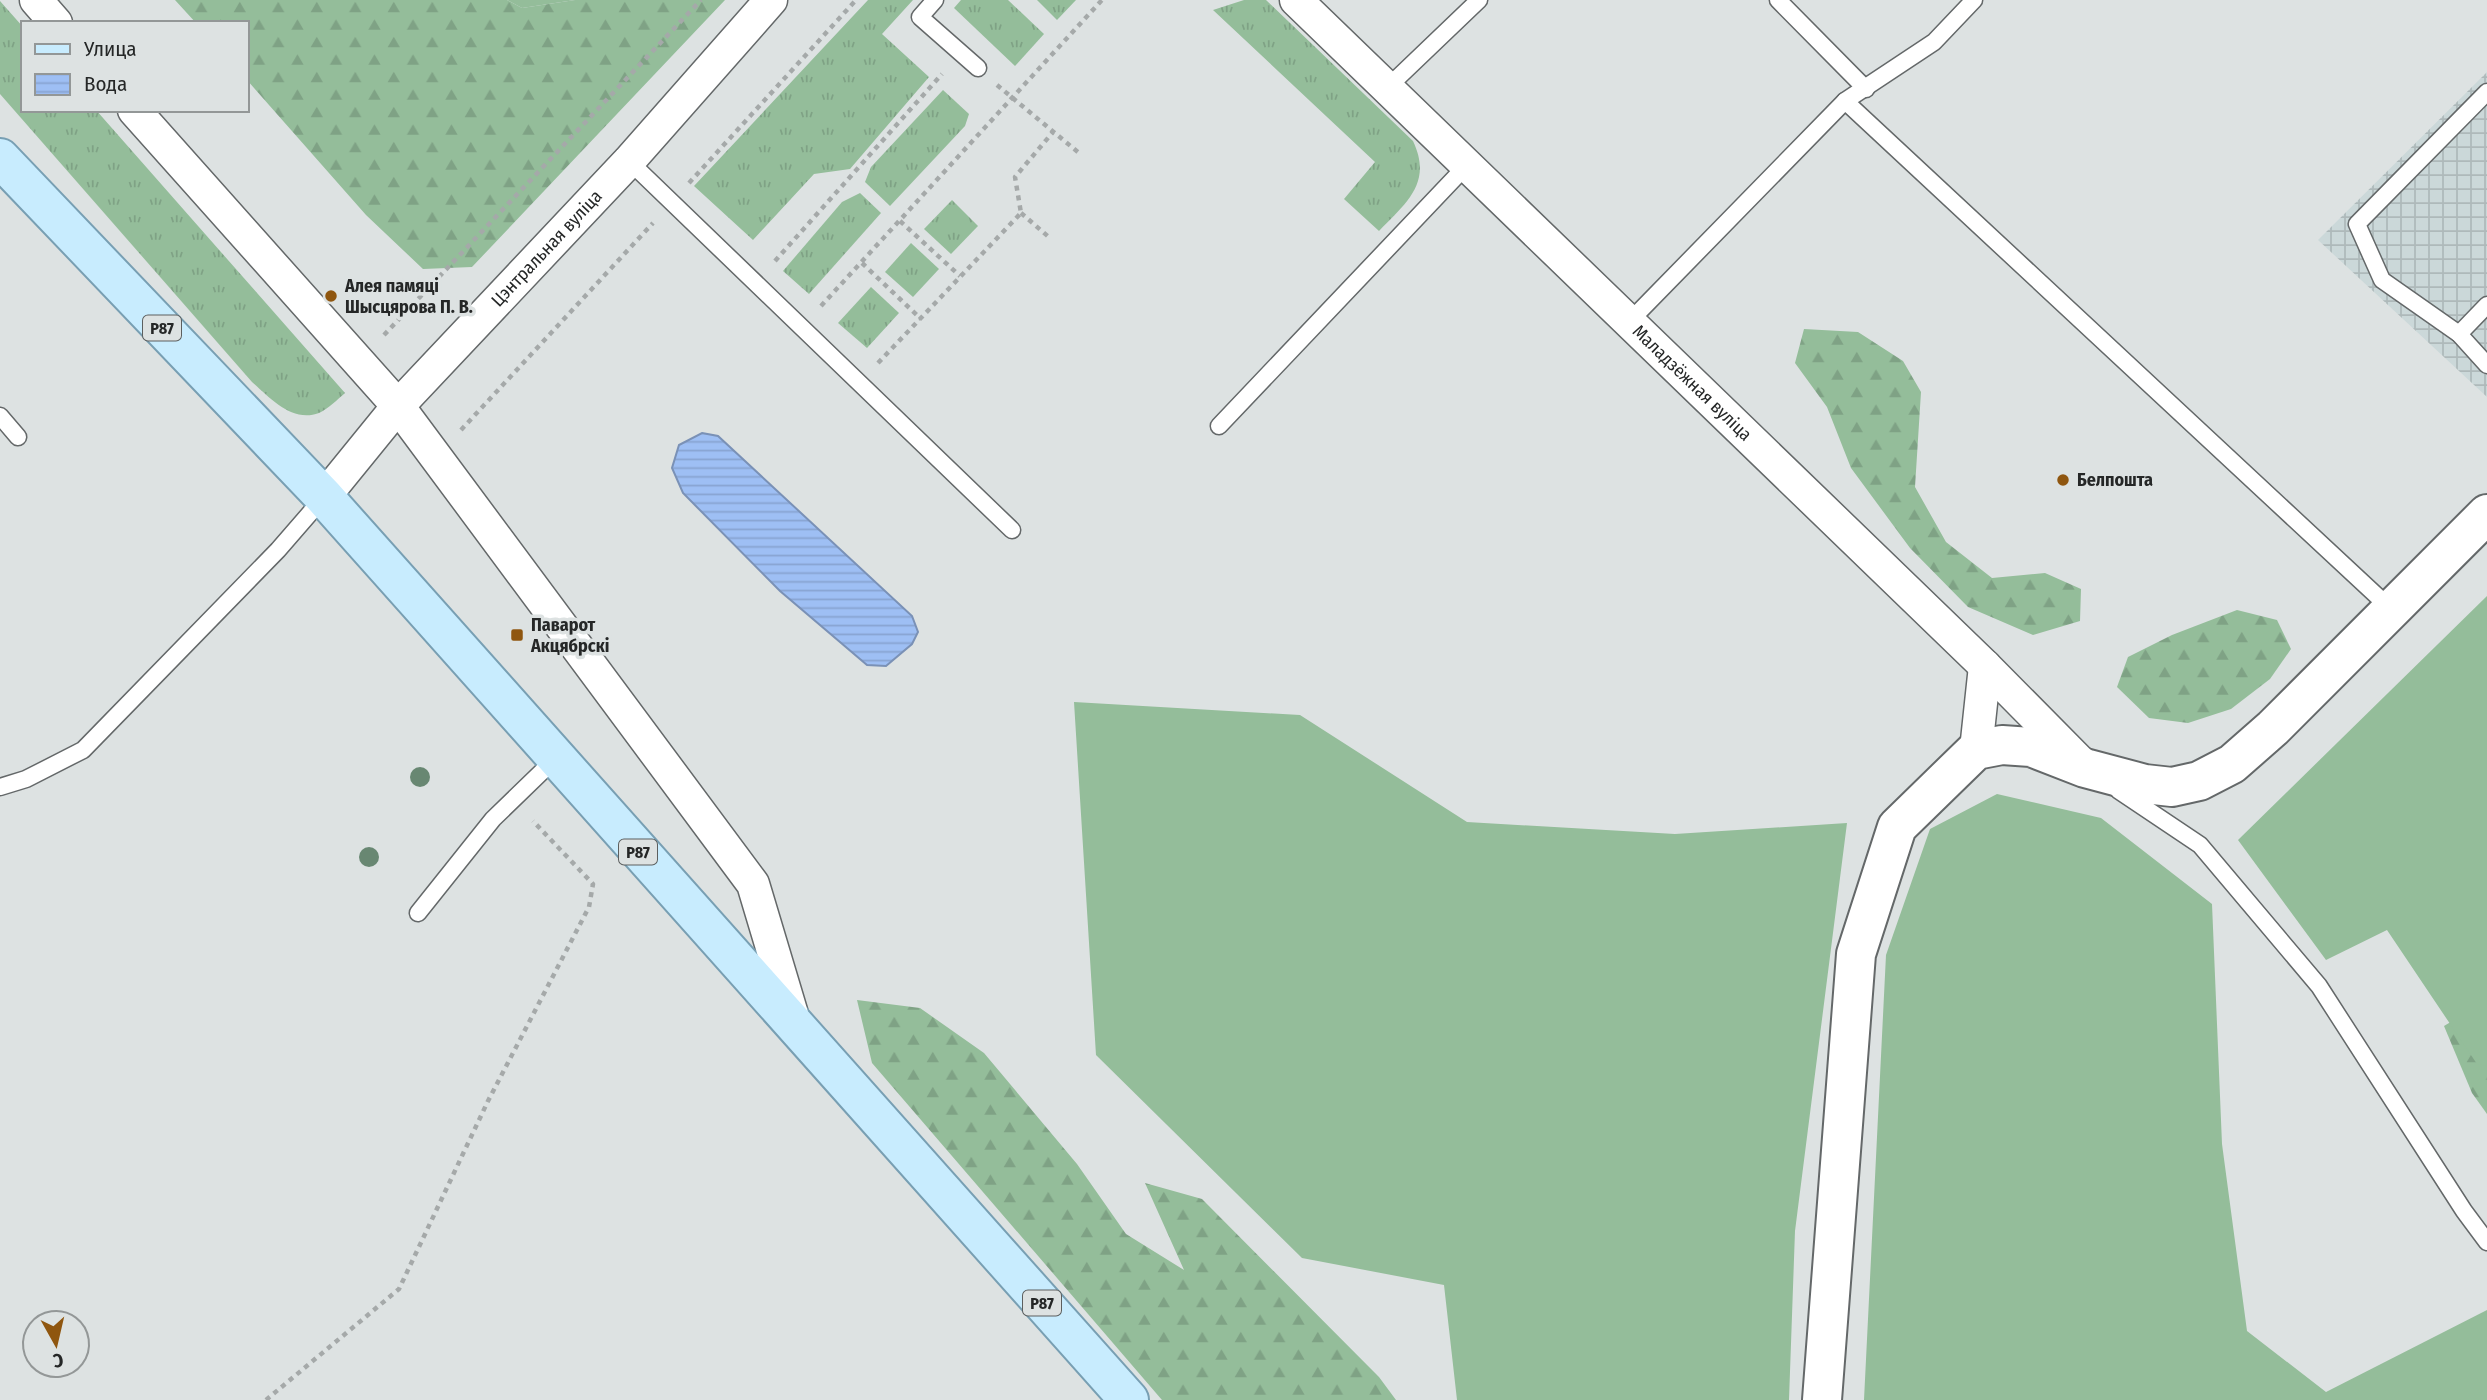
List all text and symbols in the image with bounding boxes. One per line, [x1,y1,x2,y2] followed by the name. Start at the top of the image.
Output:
[21,21,248,112] legend
[83,36,137,62] text: Улица
[84,71,127,97] text: Вода
[487,185,607,311] street label: Цэнтральная вуліца
[344,275,473,318] place label: Алея памяці Шысцярова П. В.
[323,288,339,304] marker: Алея памяці Шысцярова П. В.
[143,316,181,340] road number: Р87
[1628,320,1757,446] street label: Маладзёжная вуліца
[2077,469,2153,491] place label: Белпошта
[2055,472,2071,488] marker: Белпошта
[530,614,609,657] place label: Паварот Акцябрскі
[509,627,525,643] marker: Паварот Акцябрскі
[619,839,657,864] road number: Р87
[1023,1290,1061,1316] road number: Р87
[21,1309,91,1379] north arrow
[52,1348,65,1372] text: С

